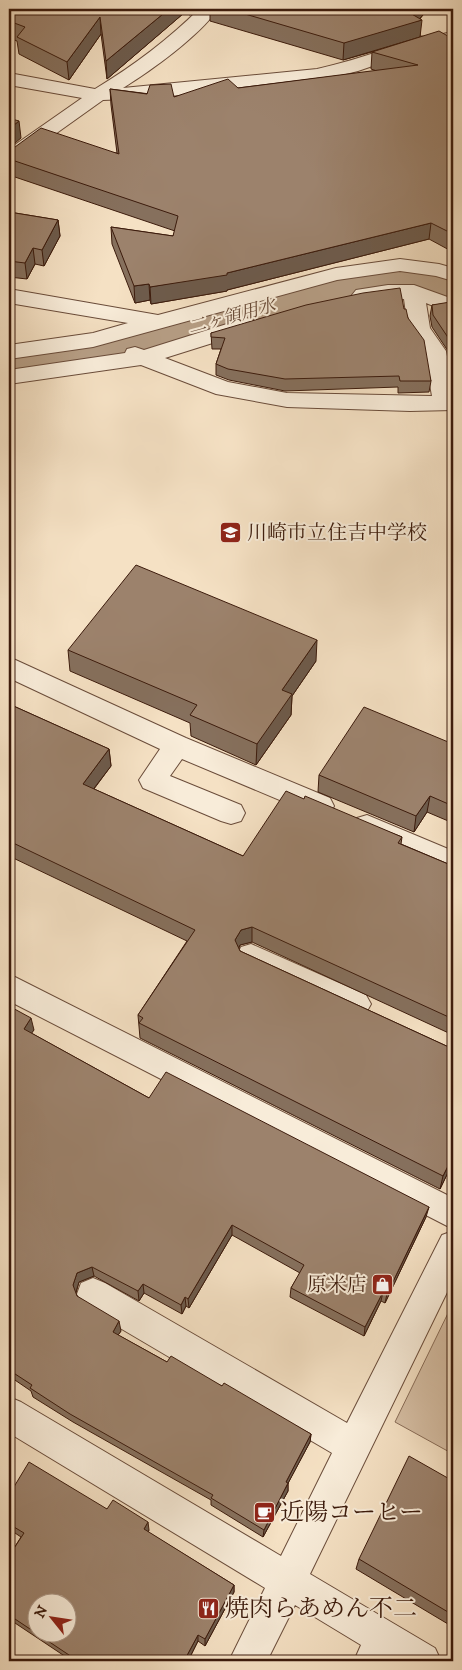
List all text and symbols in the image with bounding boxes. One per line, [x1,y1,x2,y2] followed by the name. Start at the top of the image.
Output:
[186,294,280,339] water label: 二ヶ領用水
[219,521,243,545] school or university icon: 川崎市立住吉中学校
[247,521,427,546] place label: 川崎市立住吉中学校
[307,1273,367,1298] place label: 原米店
[371,1273,395,1297] shop icon: 原米店
[280,1498,423,1528] place label: 近陽コーヒー
[252,1501,276,1525] cafe icon: 近陽コーヒー
[28,1592,78,1642] north arrow
[225,1594,417,1624] place label: 焼肉らあめん不二
[197,1597,221,1621] restaurant icon: 焼肉らあめん不二
[31,1602,53,1621] text: N

